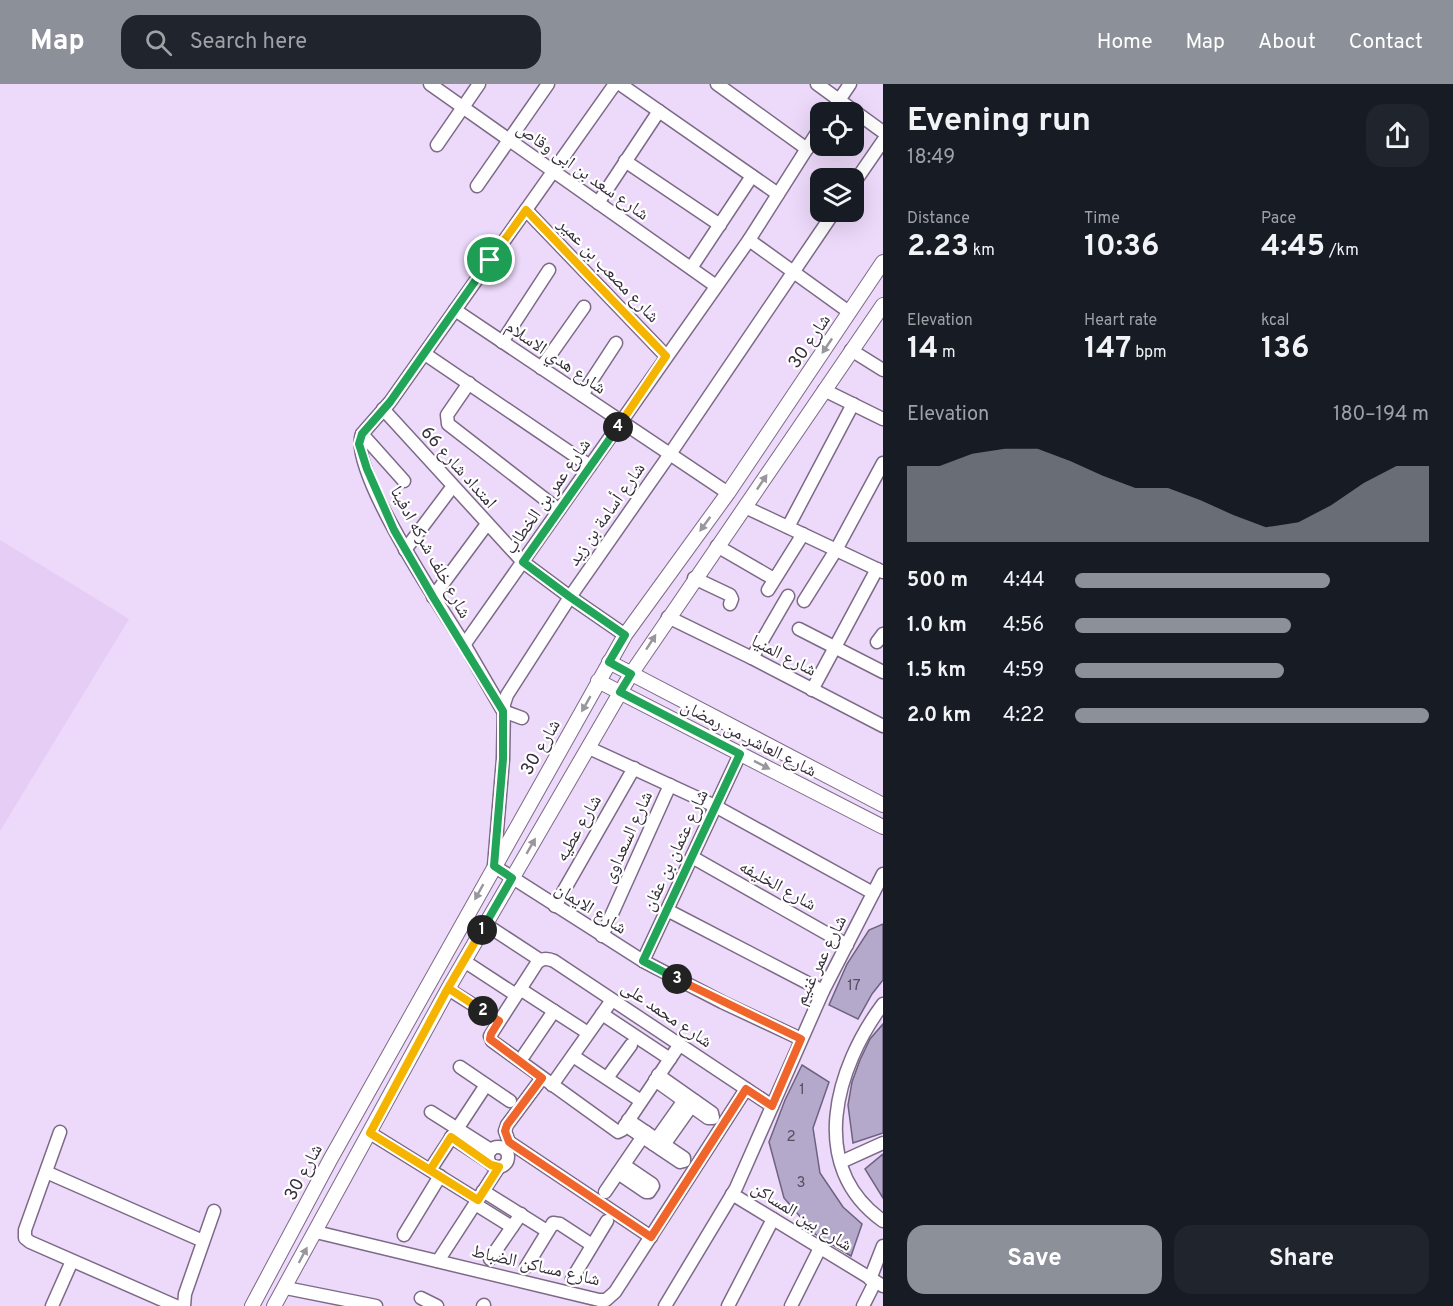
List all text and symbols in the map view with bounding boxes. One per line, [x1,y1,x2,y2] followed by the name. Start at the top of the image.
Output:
[121,15,541,69] search box
[30,24,85,60] text: Map
[142,26,175,59] icon: search
[190,29,307,56] text: Search here
[1097,29,1153,56] text: Home
[1186,29,1225,56] text: Map
[1258,29,1316,56] text: About
[1349,29,1423,56] text: Contact
[907,101,1091,143] text: Evening run
[810,102,864,222] map controls
[810,102,864,156] button: locate
[1366,104,1429,167] button: share
[512,118,653,226] street label: شارع سعد بن ابى وقاص
[907,145,955,171] text: 18:49
[810,168,864,222] button: layers
[907,209,970,229] text: Distance
[1084,209,1120,229] text: Time
[1261,209,1296,229] text: Pace
[551,213,664,328] street label: شارع مصعب بن عمير
[907,229,969,266] text: 2.23
[1084,229,1159,266] text: 10:36
[1261,229,1325,266] text: 4:45
[464,234,515,285] pin
[969,241,995,261] text: km
[1325,241,1359,261] text: /km
[473,243,506,276] icon: arrive
[784,310,837,373] street label: شارع 30
[907,311,973,331] text: Elevation
[1084,311,1157,331] text: Heart rate
[1261,311,1289,331] text: kcal
[499,316,610,402] street label: شارع هدي الاسلام
[907,331,938,368] text: 14
[1084,331,1131,368] text: 147
[1261,331,1309,368] text: 136
[821,337,833,353] one-way arrow
[938,343,956,363] text: m
[1131,343,1167,363] text: bpm
[907,402,989,428] text: Elevation
[1333,402,1429,428] text: 180–194 m
[603,412,633,442] pin: 4
[613,417,623,437] text: 4
[415,422,501,514] street label: امتداد شارع 66
[500,435,597,559] street label: شارع عمر بن الخطاب
[562,458,651,571] street label: شارع أسامة بن زيد
[756,474,768,490] one-way arrow
[384,483,476,623] street label: شارع خلف شركه ادفينا
[699,515,711,531] one-way arrow
[907,568,968,594] text: 500 m
[1003,568,1045,594] text: 4:44
[907,613,967,639] text: 1.0 km
[1003,613,1044,639] text: 4:56
[747,630,820,683] street label: شارع المنيا
[645,634,656,650] one-way arrow
[907,658,966,684] text: 1.5 km
[1003,658,1044,684] text: 4:59
[581,695,591,712] one-way arrow
[677,695,820,783] street label: شارع العاشر من رمضان
[907,703,971,729] text: 2.0 km
[1003,703,1044,729] text: 4:22
[516,716,566,780] street label: شارع 30
[754,760,771,770] one-way arrow
[638,786,715,915] street label: شارع عثمان بن عفان
[598,788,659,887] street label: شارع السعداوى
[551,791,608,866] street label: شارع عطيه
[526,837,536,854] one-way arrow
[735,856,820,917] street label: شارع الخليفه
[550,878,631,940] street label: شارع الايمان
[474,884,484,901] one-way arrow
[790,912,853,1009] street label: شارع عمر غنيم
[467,915,497,945] pin: 1
[479,920,485,940] text: 1
[662,964,692,994] pin: 3
[672,969,682,989] text: 3
[616,976,716,1054] street label: شارع محمد على
[847,977,861,996] house number: 17
[468,996,498,1026] pin: 2
[478,1001,488,1021] text: 2
[799,1081,805,1100] house number: 1
[786,1128,796,1147] house number: 2
[280,1141,329,1205] street label: شارع 30
[796,1174,806,1193] house number: 3
[746,1177,856,1257] street label: شارع بين المساكن
[907,1225,1162,1294] button: Save
[1174,1225,1429,1294] button: Share
[469,1241,602,1292] street label: شارع مساكن الضباط
[298,1247,308,1264] one-way arrow

